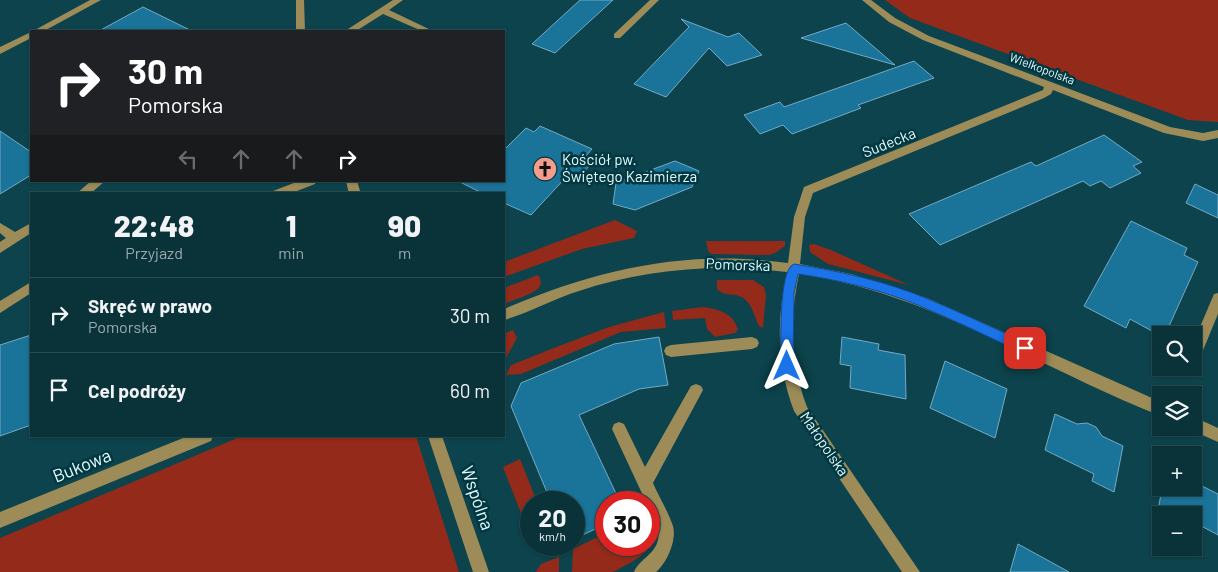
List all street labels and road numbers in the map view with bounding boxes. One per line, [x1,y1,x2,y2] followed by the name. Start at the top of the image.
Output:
[1008,49,1077,87] street label: Wielkopolska
[859,123,918,161] street label: Sudecka
[705,254,771,274] street label: Pomorska
[797,408,853,479] street label: Małopolska
[49,443,114,487] street label: Bukowa
[457,463,499,533] street label: Wspólna

